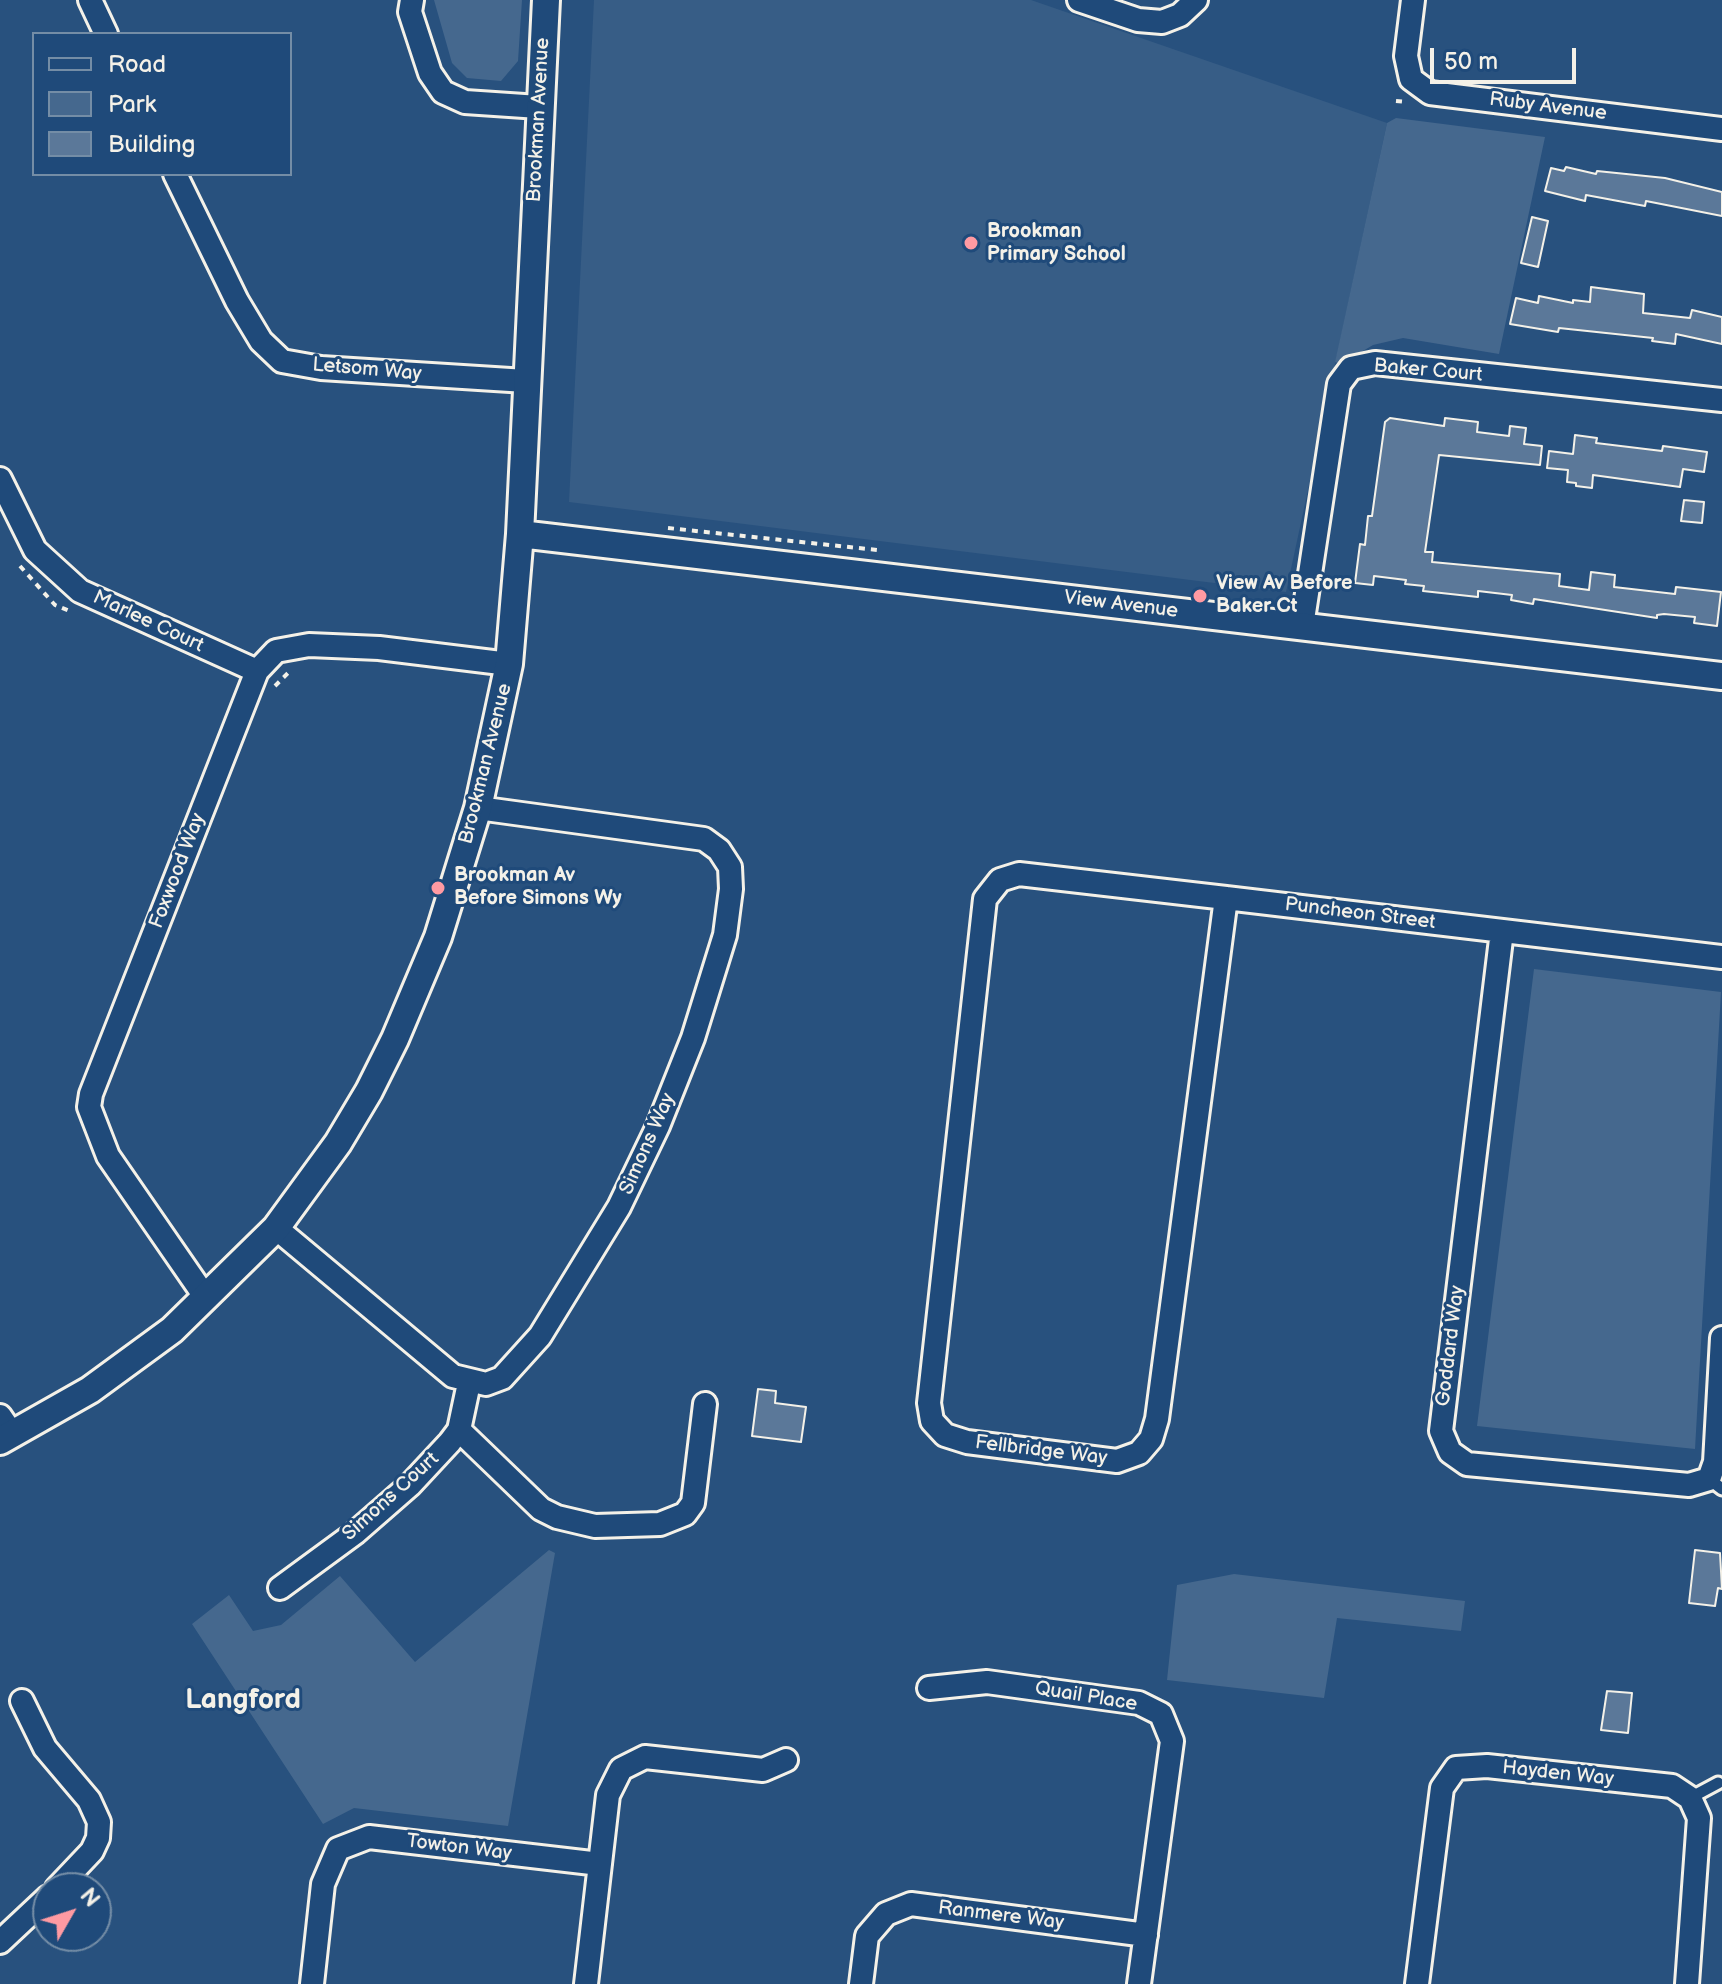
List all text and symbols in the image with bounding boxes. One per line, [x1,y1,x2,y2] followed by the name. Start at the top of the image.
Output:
[32,32,292,176] legend
[1434,32,1580,82] scale bar
[523,37,555,203] street label: Brookman Avenue
[1444,47,1498,76] text: 50 m
[108,50,166,79] text: Road
[1488,88,1608,126] street label: Ruby Avenue
[108,90,156,119] text: Park
[108,130,195,159] text: Building
[987,220,1126,267] place label: Brookman Primary School
[962,234,980,252] marker: Brookman Primary School
[311,353,423,387] street label: Letsom Way
[1373,354,1483,388] street label: Baker Court
[1216,572,1352,619] place label: View Av Before Baker Ct
[89,586,207,658] street label: Marlee Court
[1063,586,1179,624] street label: View Avenue
[1191,587,1209,605] marker: View Av Before Baker Ct
[454,681,518,847] street label: Brookman Avenue
[145,810,211,932] street label: Foxwood Way
[454,864,622,911] place label: Brookman Av Before Simons Wy
[429,879,447,897] marker: Brookman Av Before Simons Wy
[1283,893,1437,935] street label: Puncheon Street
[615,1089,681,1199] street label: Simons Way
[1432,1284,1470,1408] street label: Goddard Way
[974,1431,1108,1471] street label: Fellbridge Way
[338,1447,444,1547] street label: Simons Court
[1033,1677,1139,1717] street label: Quail Place
[185,1684,301,1718] district label: Langford
[1501,1756,1615,1792] street label: Hayden Way
[405,1830,513,1866] street label: Towton Way
[32,1872,112,1952] north arrow
[74,1883,105,1913] text: N
[937,1896,1065,1936] street label: Ranmere Way

